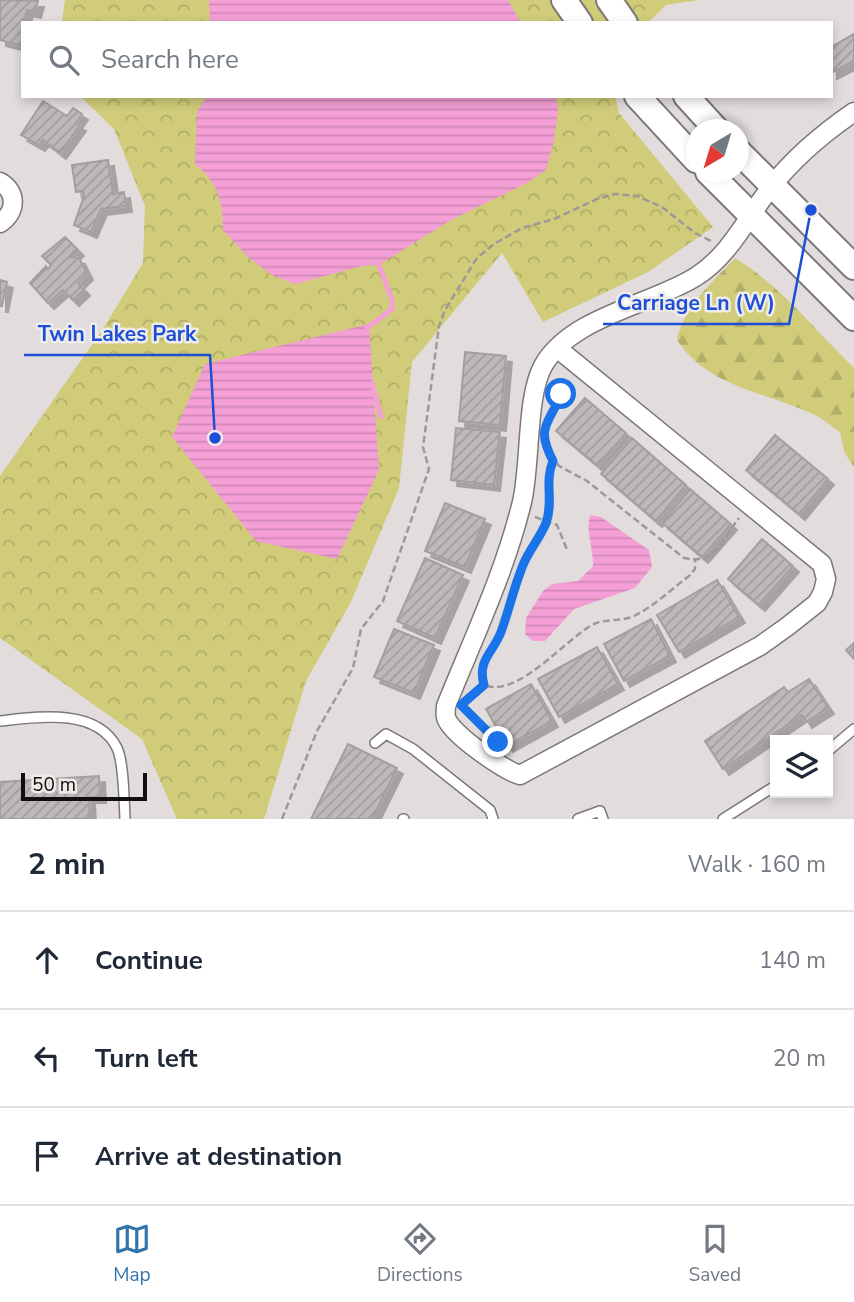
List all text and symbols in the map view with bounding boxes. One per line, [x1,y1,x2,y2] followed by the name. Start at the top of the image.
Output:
[21,21,833,98] search box
[45,41,83,79] icon: search
[101,42,239,77] text: Search here
[686,119,749,182] north arrow
[603,282,789,324] callout: Carriage Ln (W)
[617,289,775,317] text: Carriage Ln (W)
[24,313,210,355] callout: Twin Lakes Park
[38,320,197,348] text: Twin Lakes Park
[545,378,576,409] route start
[482,726,513,757] route end
[770,735,833,798] map controls
[770,735,833,798] button: layers
[21,770,147,802] scale bar
[32,772,76,798] text: 50 m
[28,844,106,885] text: 2 min
[687,849,826,880] text: Walk · 160 m
[28,941,66,979] icon: ahead
[95,943,203,978] text: Continue
[759,945,826,976] text: 140 m
[28,1039,66,1077] icon: left
[95,1041,198,1076] text: Turn left
[773,1043,826,1074] text: 20 m
[28,1137,66,1175] icon: arrive
[95,1139,342,1174] text: Arrive at destination
[113,1220,151,1288] tab: Map
[377,1220,463,1288] tab: Directions
[689,1220,741,1288] tab: Saved

